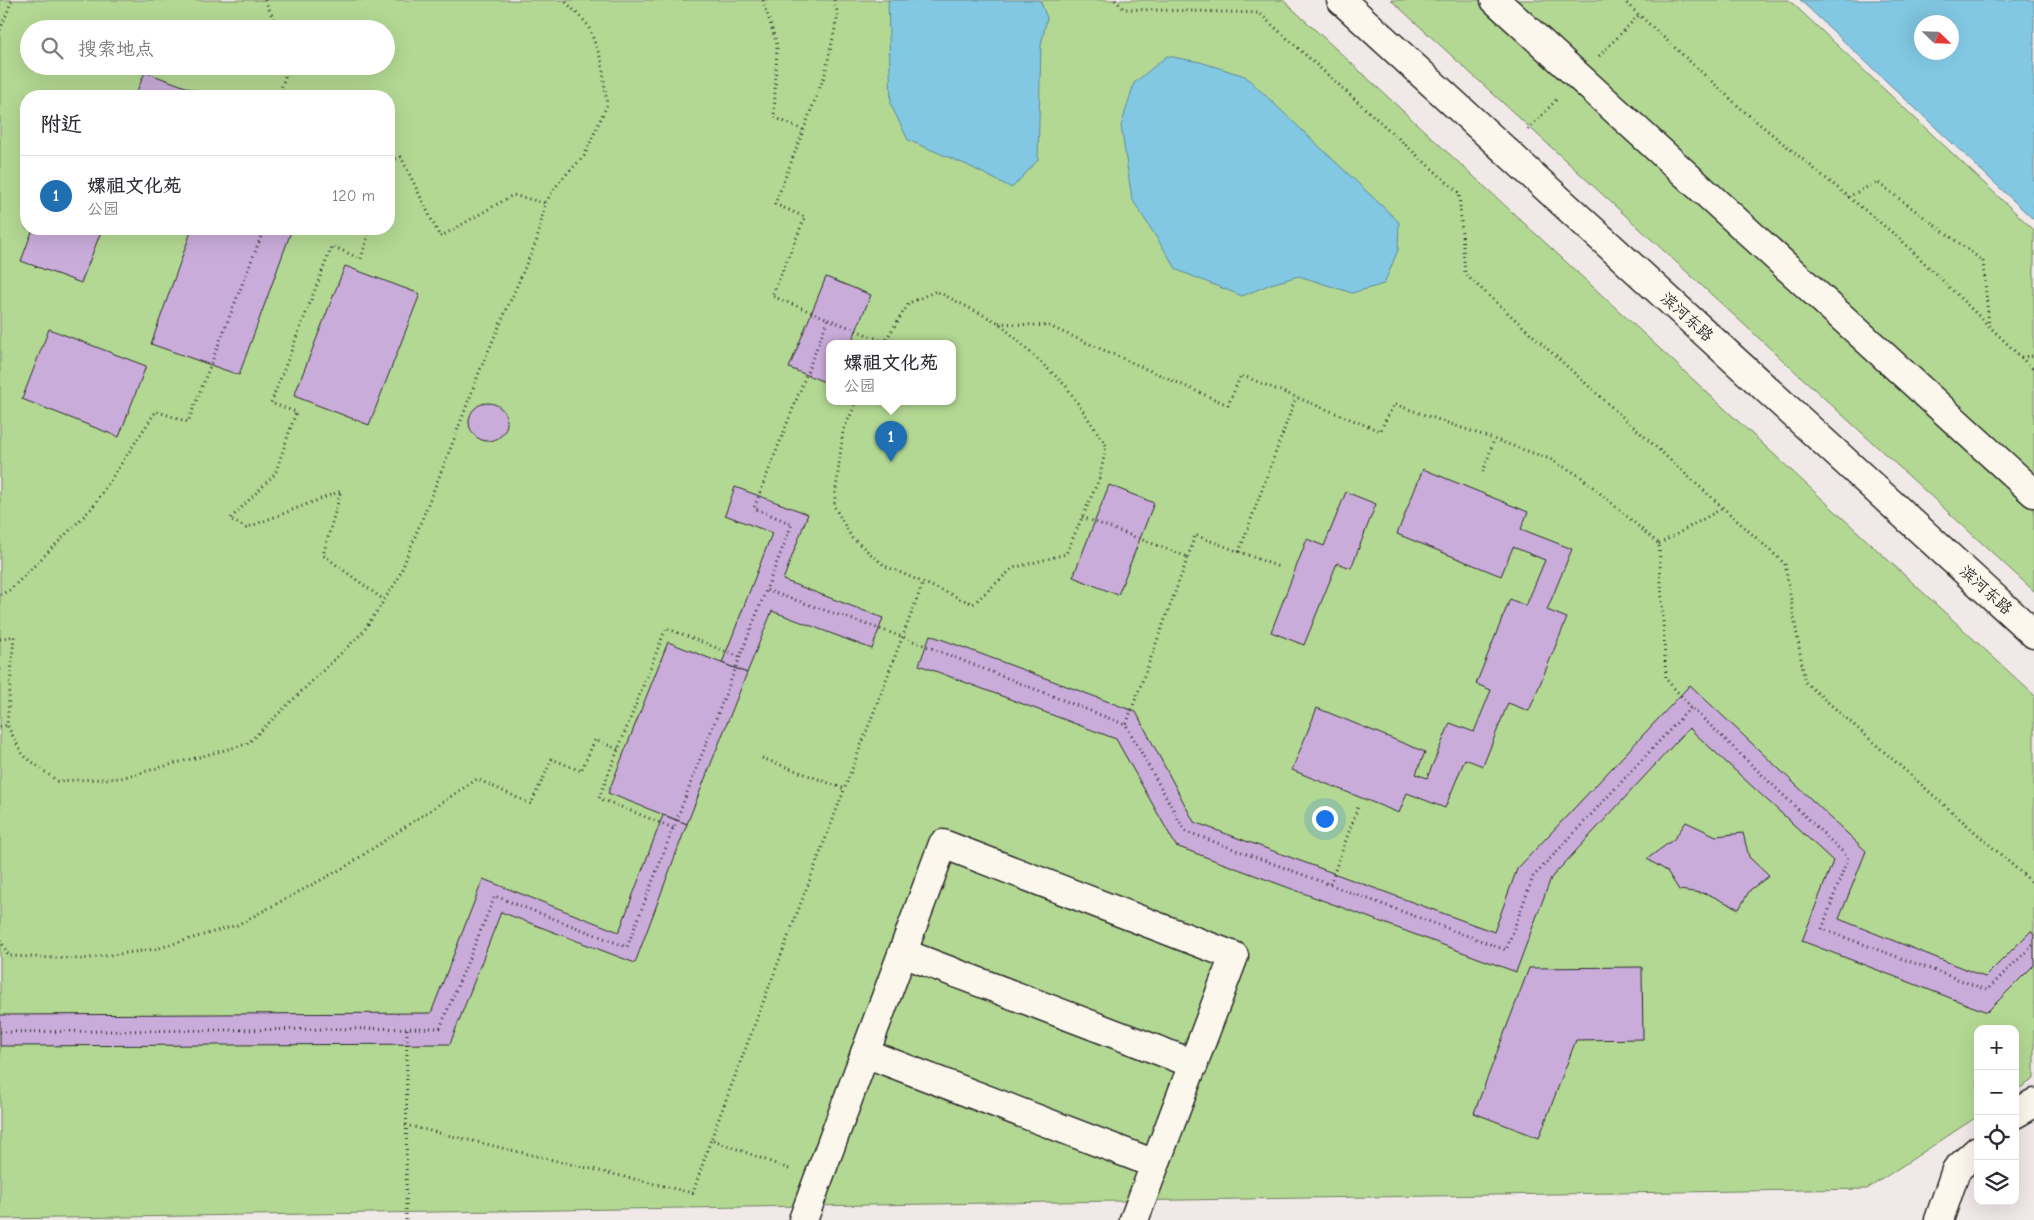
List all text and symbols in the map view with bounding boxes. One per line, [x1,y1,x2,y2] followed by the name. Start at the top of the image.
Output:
[1914,15,1959,60] north arrow
[20,20,395,75] search box
[38,34,66,62] icon: search
[78,38,154,60] text: 搜索地点
[40,112,82,136] text: 附近
[87,175,182,197] text: 嫘祖文化苑
[53,187,59,205] text: 1
[332,187,375,205] text: 120 m
[87,200,119,218] text: 公园
[1657,289,1717,345] street label: 滨河东路
[826,340,956,405] popup
[843,352,939,374] text: 嫘祖文化苑
[843,377,876,395] text: 公园
[875,421,907,462] pin: 1
[1956,562,2016,618] street label: 滨河东路
[1312,806,1338,832] your location
[1974,1025,2019,1205] map controls
[1974,1025,2019,1070] button: +
[1974,1070,2019,1115] button: −
[1974,1115,2019,1160] button: locate
[1974,1160,2019,1205] button: layers

